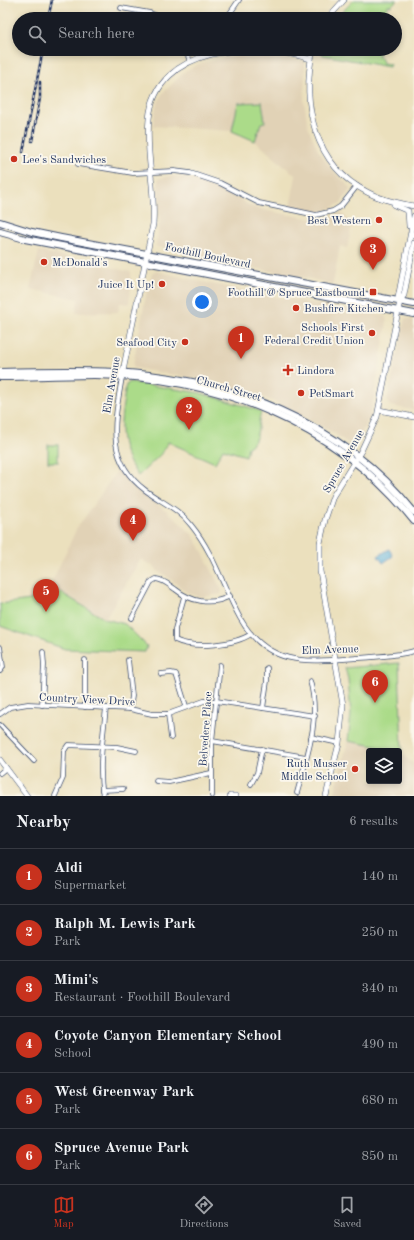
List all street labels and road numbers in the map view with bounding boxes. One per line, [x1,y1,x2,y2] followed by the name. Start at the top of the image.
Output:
[164,242,252,271] street label: Foothill Boulevard
[102,356,123,414] street label: Elm Avenue
[195,375,262,404] street label: Church Street
[322,428,367,495] street label: Spruce Avenue
[301,644,359,657] street label: Elm Avenue
[198,691,215,767] street label: Belvedere Place
[39,692,135,709] street label: Country View Drive

